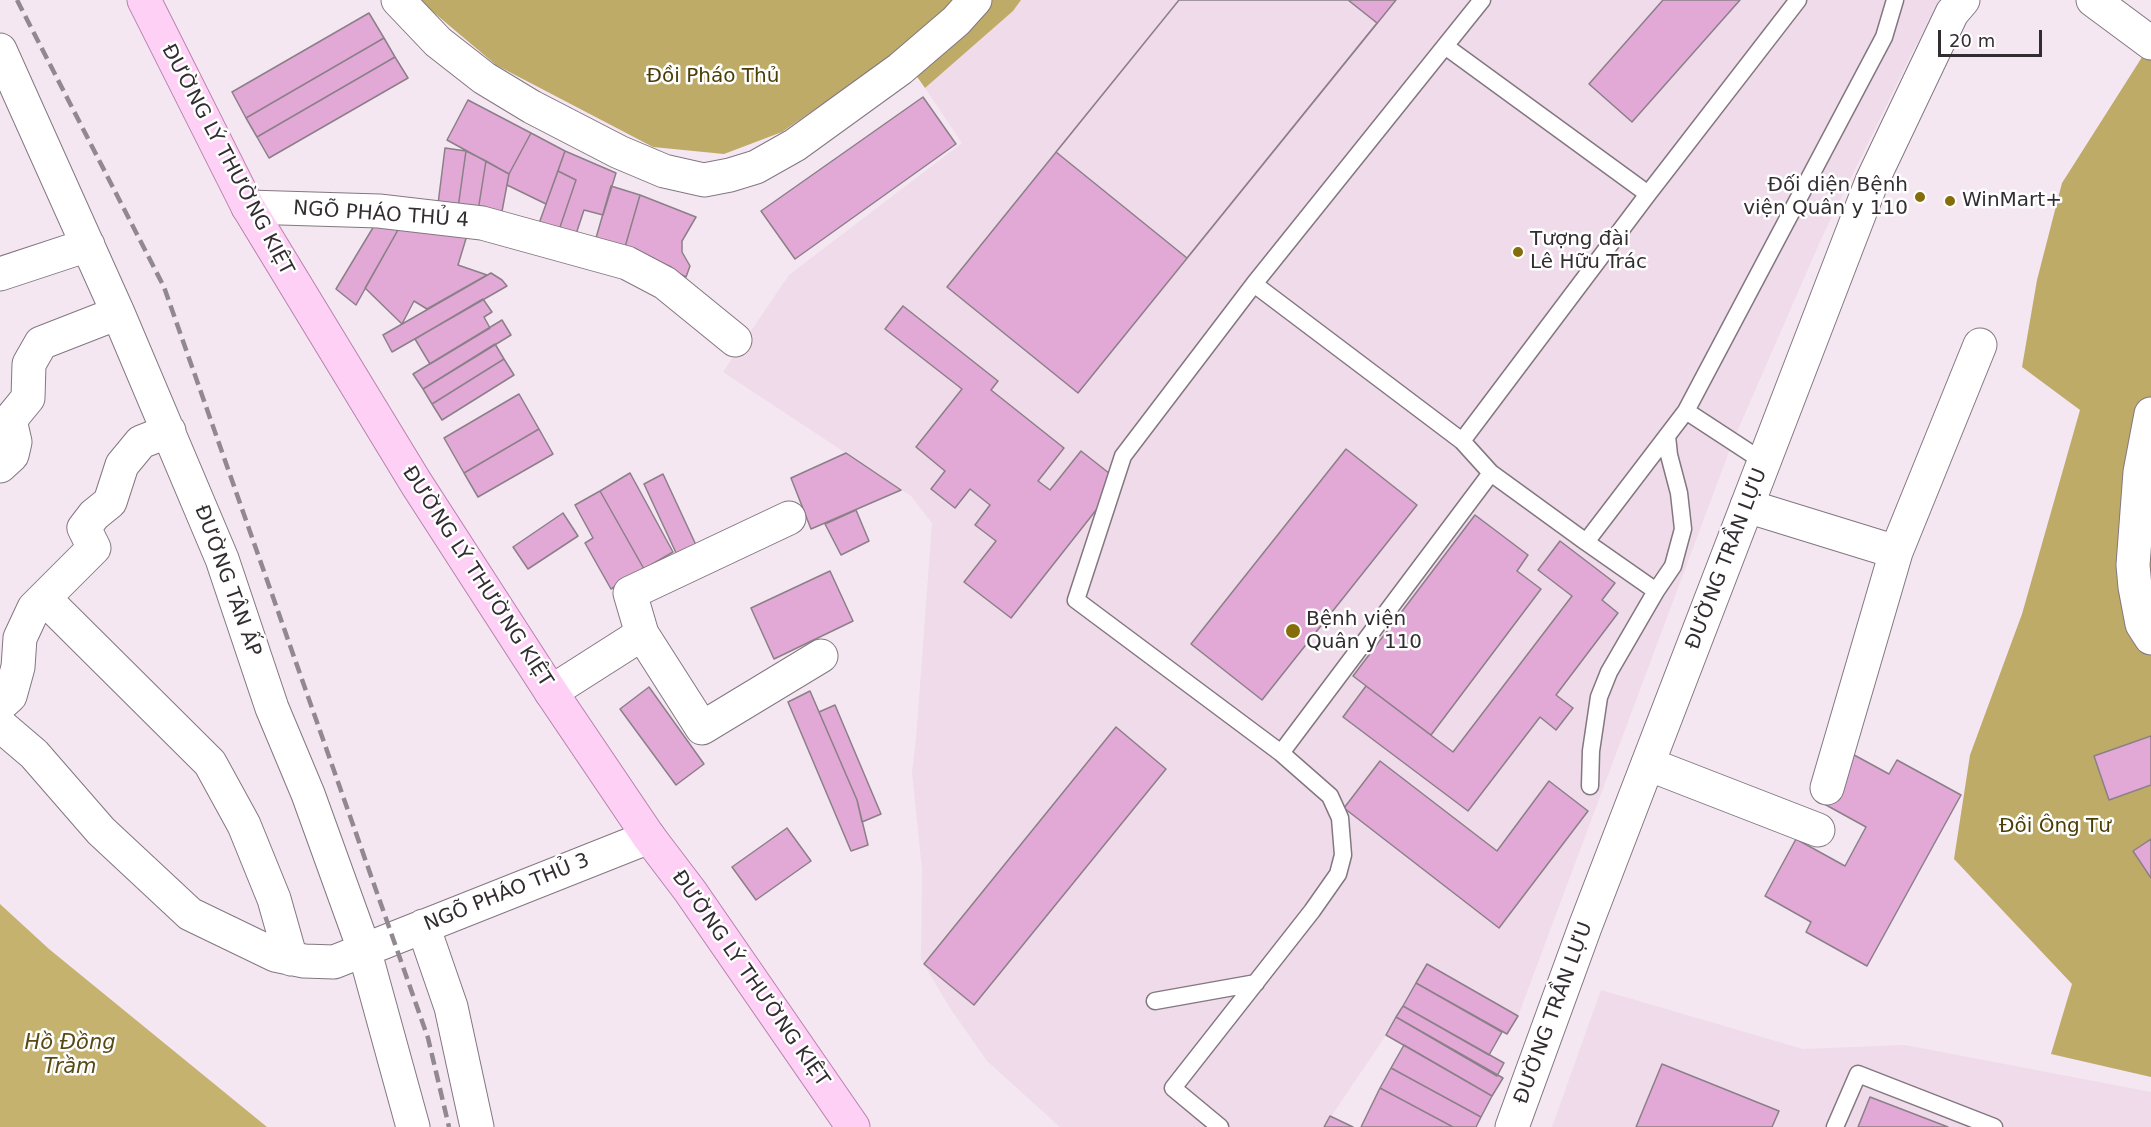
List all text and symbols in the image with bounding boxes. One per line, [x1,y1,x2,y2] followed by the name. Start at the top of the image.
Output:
[1941,18,2044,56] scale bar
[1949,30,1995,51] text: 20 m
[156,40,298,280] street label: ĐƯỜNG LÝ THƯỜNG KIỆT
[647,65,779,89] park label: Đồi Pháo Thủ
[1743,174,1908,221] place label: Đối diện Bệnh viện Quân y 110
[1962,189,2062,213] place label: WinMart+
[1913,190,1927,204] marker: Đối diện Bệnh viện Quân y 110
[1943,194,1957,208] marker: WinMart+
[292,197,470,233] street label: NGÕ PHÁO THỦ 4
[1530,228,1647,275] place label: Tượng đài Lê Hữu Trác
[1511,245,1525,259] marker: Tượng đài Lê Hữu Trác
[397,462,557,692] street label: ĐƯỜNG LÝ THƯỜNG KIỆT
[1681,465,1773,653] street label: ĐƯỜNG TRẦN LỰU
[189,502,265,660] street label: ĐƯỜNG TÂN ẤP
[1306,608,1422,655] place label: Bệnh viện Quân y 110
[1284,622,1302,640] marker: Bệnh viện Quân y 110
[1999,815,2111,839] park label: Đồi Ông Tư
[421,849,593,937] street label: NGÕ PHÁO THỦ 3
[666,866,834,1092] street label: ĐƯỜNG LÝ THƯỜNG KIỆT
[1510,919,1598,1107] street label: ĐƯỜNG TRẦN LỰU
[24,1031,116,1081] water label: Hồ Đồng Trầm

